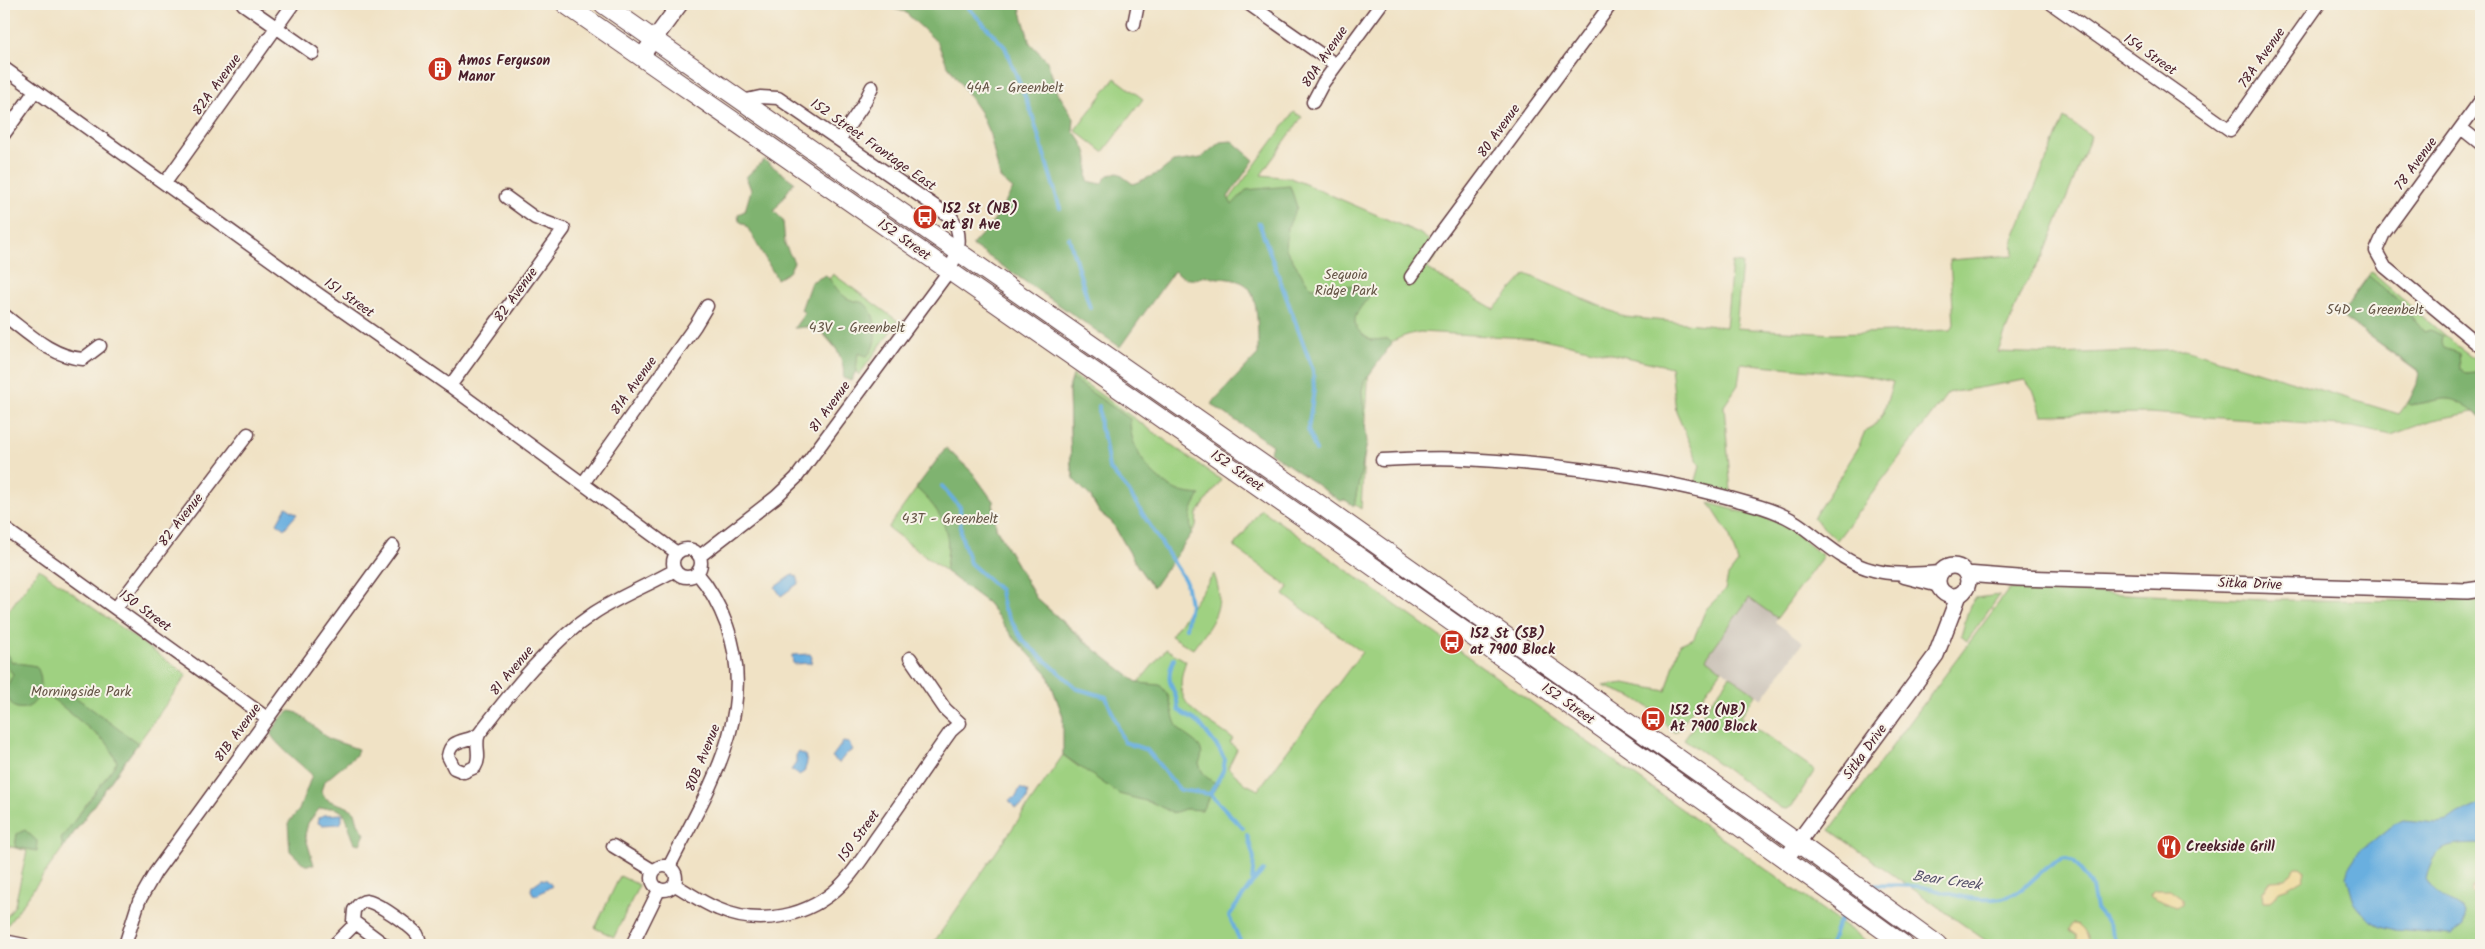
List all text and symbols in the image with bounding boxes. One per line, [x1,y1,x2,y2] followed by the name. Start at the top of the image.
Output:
[1296,21,1354,92] street label: 80A Avenue
[2233,22,2292,93] street label: 78A Avenue
[2119,29,2182,82] street label: 154 Street
[187,49,247,121] street label: 82A Avenue
[458,50,551,88] place label: Amos Ferguson Manor
[427,56,453,82] building icon: Amos Ferguson Manor
[966,77,1064,99] park label: 44A - Greenbelt
[806,93,941,197] street label: 152 Street Frontage East
[1472,99,1527,163] street label: 80 Avenue
[2389,132,2443,195] street label: 78 Avenue
[942,198,1018,236] place label: 152 St (NB) at 81 Ave
[912,204,938,230] bus stop icon: 152 St (NB) at 81 Ave
[873,213,936,267] street label: 152 Street
[488,262,544,327] street label: 82 Avenue
[1315,264,1378,302] park label: Sequoia Ridge Park
[319,273,379,324] street label: 151 Street
[2326,299,2424,321] park label: 54D - Greenbelt
[809,317,906,339] park label: 43V - Greenbelt
[605,351,663,420] street label: 81A Avenue
[804,376,857,438] street label: 81 Avenue
[1206,444,1269,498] street label: 152 Street
[153,488,210,552] street label: 82 Avenue
[902,508,999,530] park label: 43T - Greenbelt
[2218,572,2283,596] street label: Sitka Drive
[114,584,176,638] street label: 150 Street
[1470,623,1556,661] place label: 152 St (SB) at 7900 Block
[1439,629,1465,655] bus stop icon: 152 St (SB) at 7900 Block
[484,641,540,701] street label: 81 Avenue
[1537,677,1600,731] street label: 152 Street
[31,681,132,703] park label: Morningside Park
[209,698,267,767] street label: 81B Avenue
[1670,700,1758,738] place label: 152 St (NB) At 7900 Block
[1640,706,1666,732] bus stop icon: 152 St (NB) At 7900 Block
[1837,719,1893,784] street label: Sitka Drive
[679,720,727,795] street label: 80B Avenue
[832,805,886,867] street label: 150 Street
[2156,834,2182,860] restaurant icon: Creekside Grill
[2186,836,2275,858] place label: Creekside Grill
[1911,864,1985,898] water label: Bear Creek

